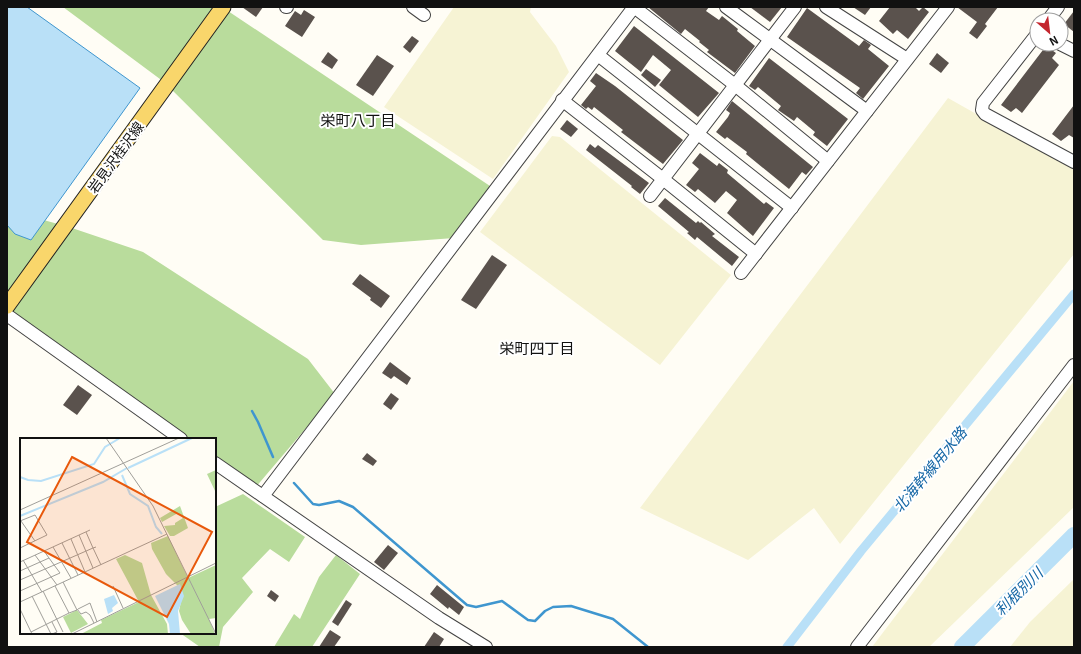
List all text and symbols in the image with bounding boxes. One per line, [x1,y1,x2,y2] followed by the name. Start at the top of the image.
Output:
[1029,12,1069,52] north arrow
[1047,33,1062,51] text: N
[320,109,396,130] district label: 栄町八丁目
[82,117,148,197] street label: 岩見沢桂沢線
[499,337,575,358] district label: 栄町四丁目
[887,421,972,516] water label: 北海幹線用水路
[20,438,216,634] inset map
[989,561,1048,620] water label: 利根別川

